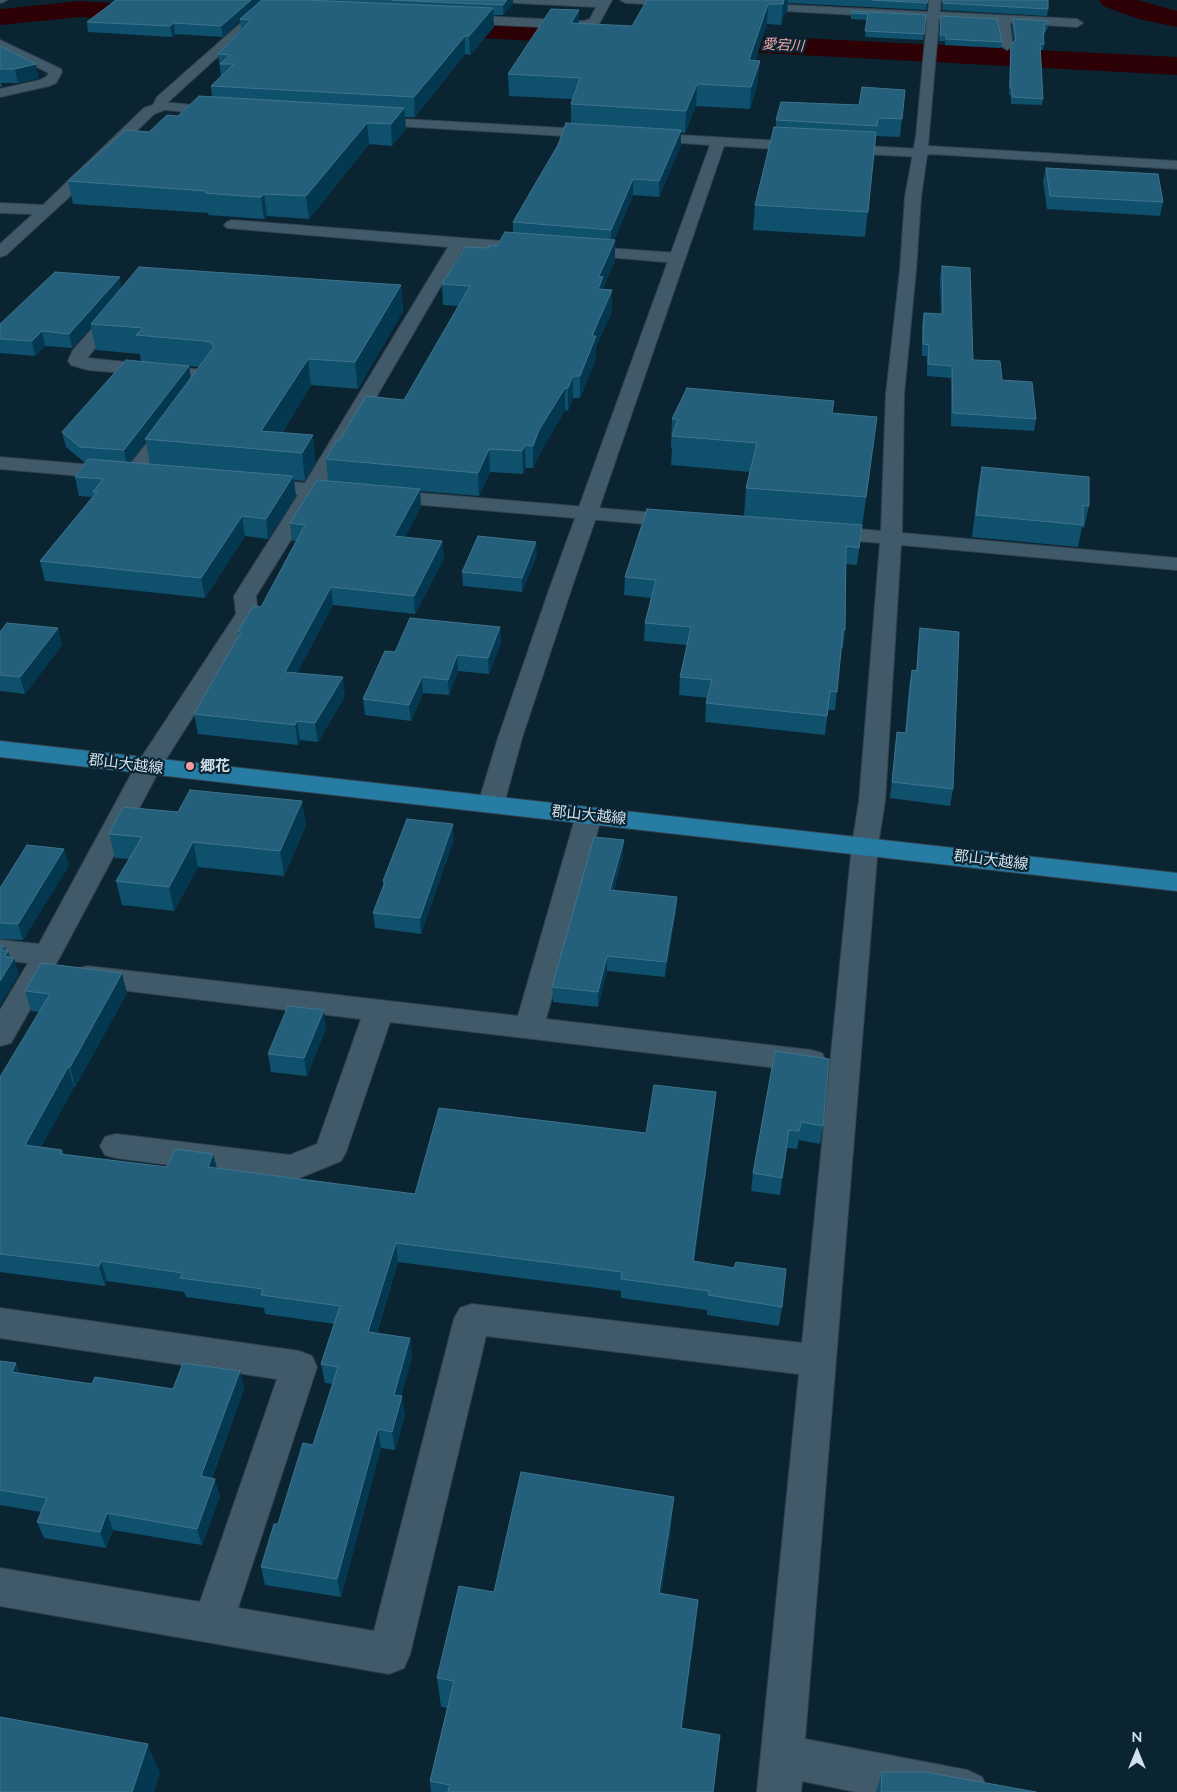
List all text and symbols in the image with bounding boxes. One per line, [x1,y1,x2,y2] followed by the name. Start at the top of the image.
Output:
[762,36,804,54] water label: 愛宕川
[88,750,164,778] street label: 郡山大越線
[200,757,230,775] place label: 郷花
[184,760,196,772] marker: 郷花
[551,802,627,828] street label: 郡山大越線
[953,846,1029,874] street label: 郡山大越線
[1112,1727,1162,1777] north arrow
[1132,1728,1142,1745] text: N

